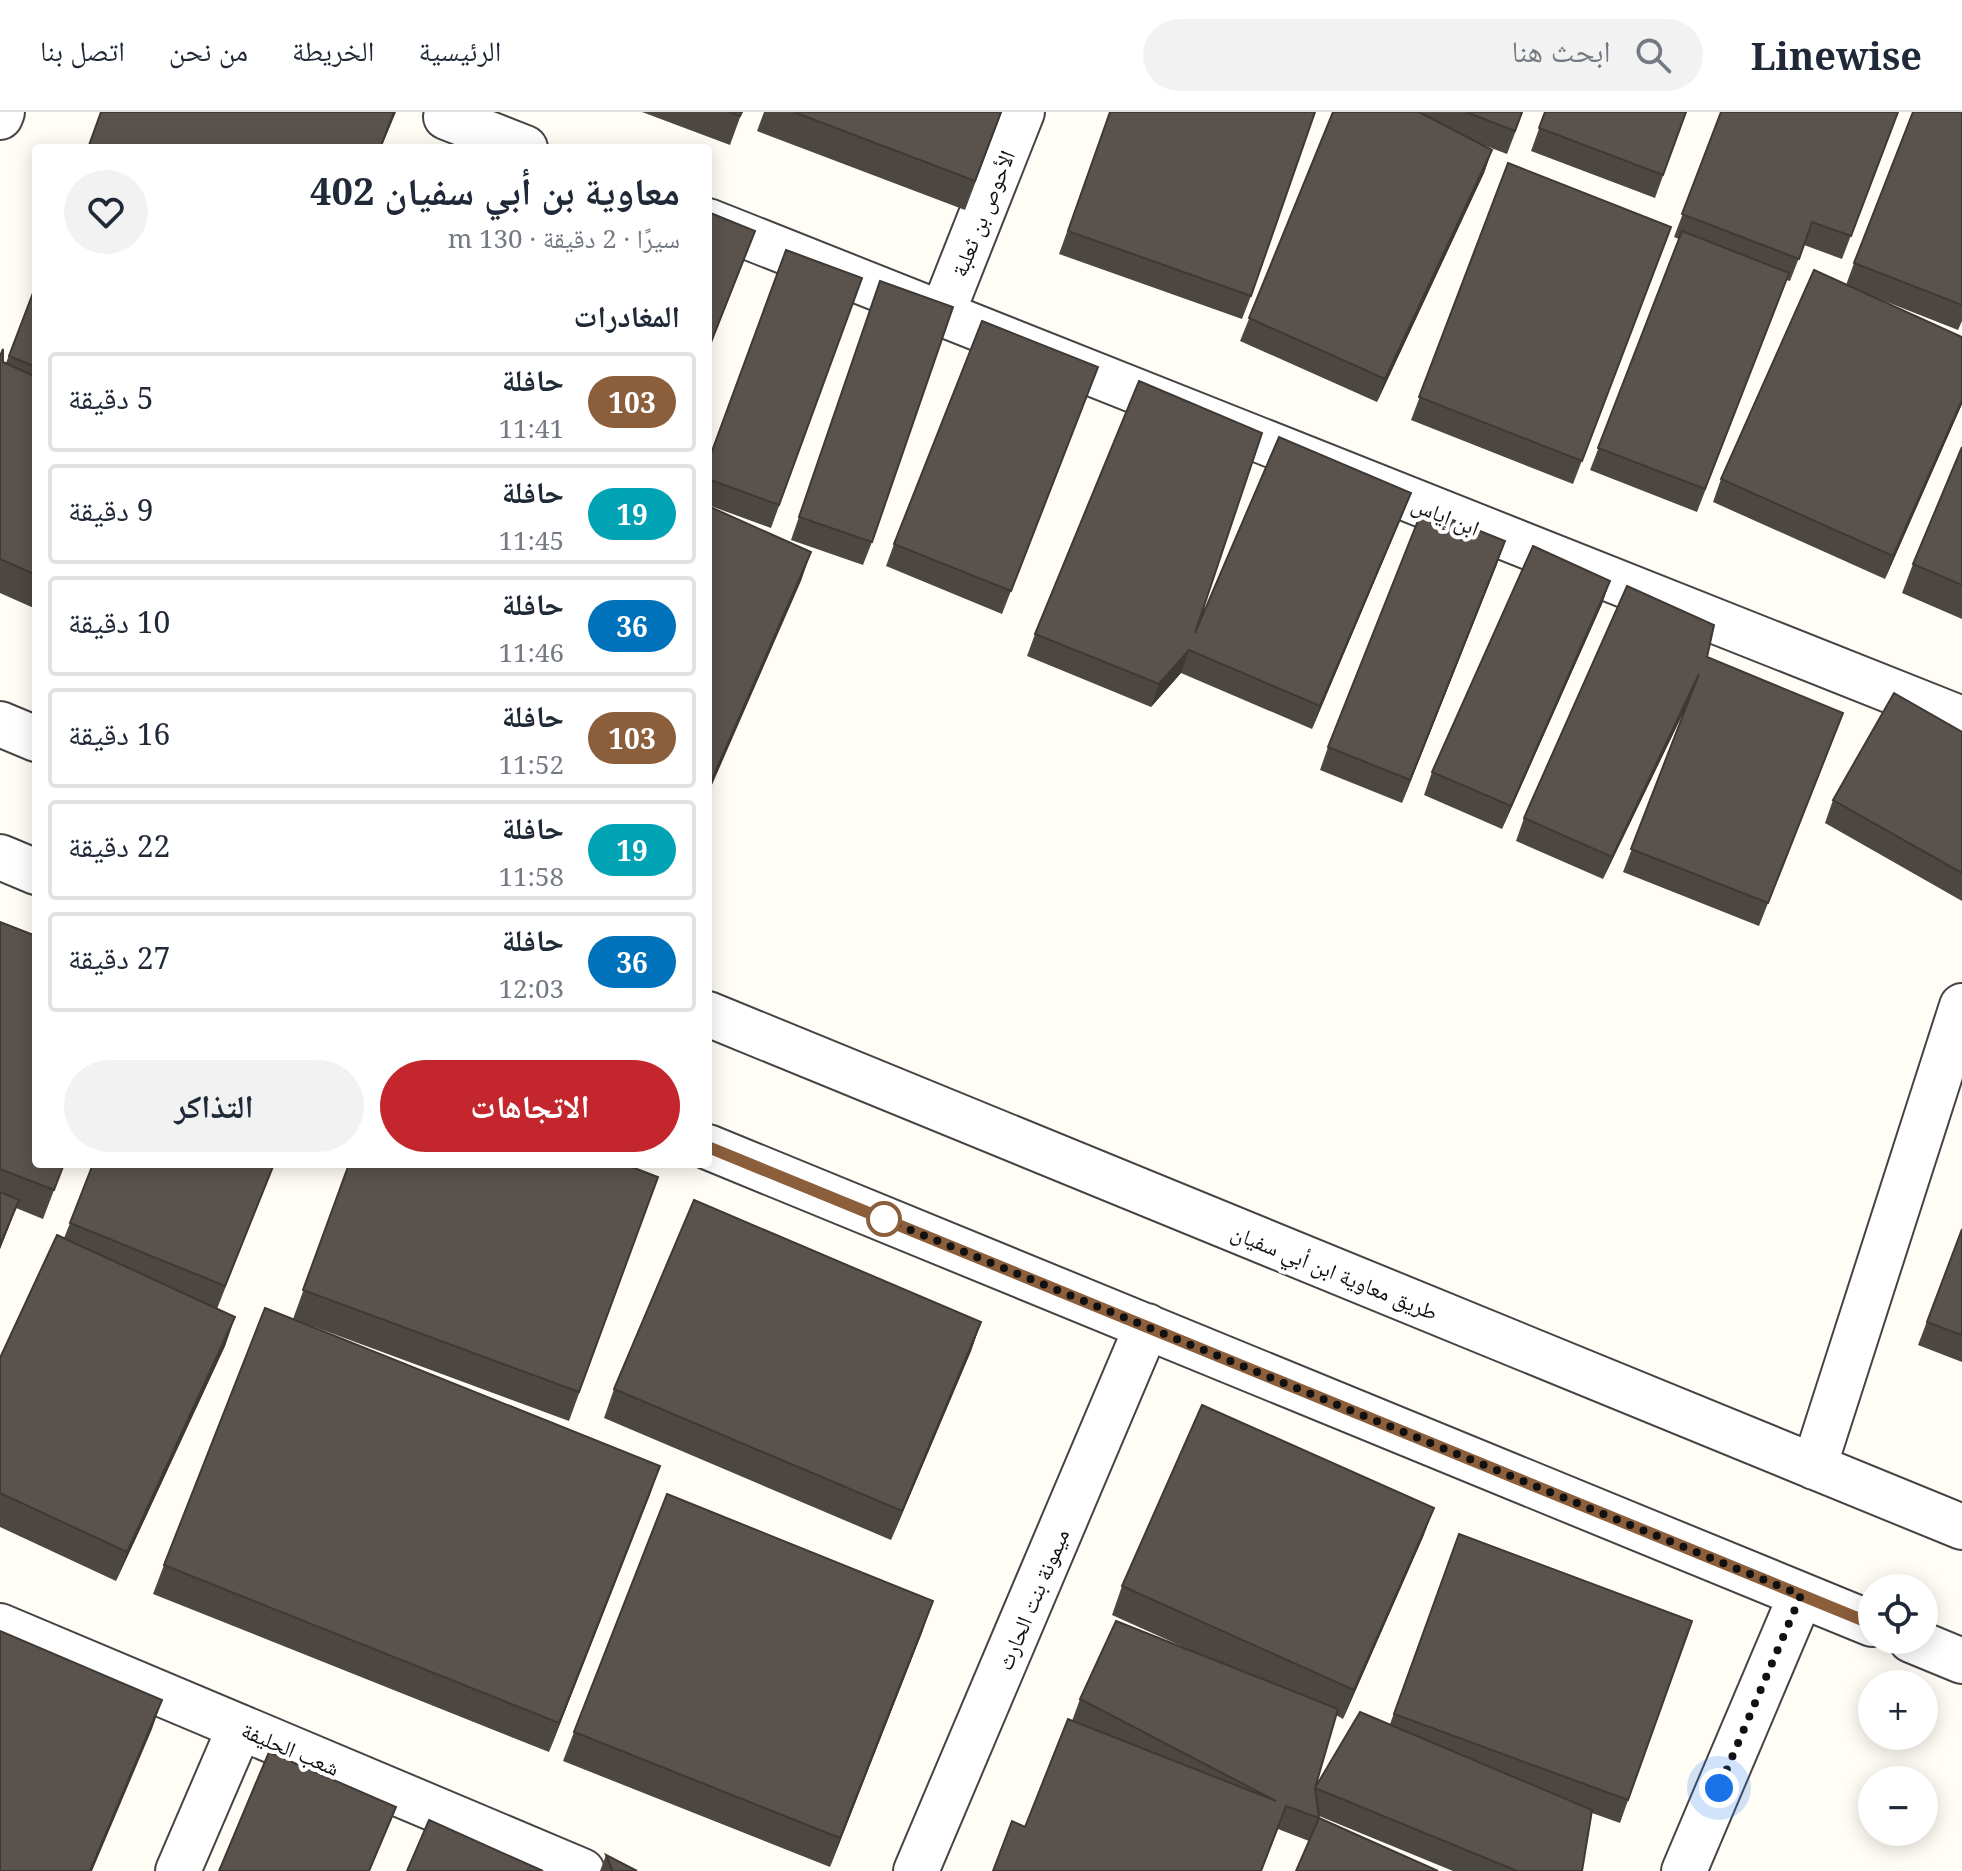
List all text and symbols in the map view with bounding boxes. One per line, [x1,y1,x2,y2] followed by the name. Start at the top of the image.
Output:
[1143,19,1703,91] search box
[1751,29,1922,81] text: Linewise
[1511,30,1611,71] text: ابحث هنا
[40,31,125,69] text: اتصل بنا
[169,31,248,69] text: من نحن
[292,31,374,69] text: الخريطة
[418,31,501,69] text: الرئيسية
[1631,33,1675,77] icon: search
[943,145,1021,281] street label: الأحوص بن ثعلبة
[310,164,680,216] text: معاوية بن أبي سفيان 402
[64,170,148,254] button: heart
[448,220,680,256] text: سيرًا · 2 دقيقة · 130 m
[573,295,680,336] text: المغادرات
[502,359,564,400] text: حافلة
[68,377,154,418] text: 5 دقيقة
[608,383,656,421] text: 103
[498,410,564,446] text: 11:41
[502,471,564,512] text: حافلة
[1407,488,1484,543] street label: ابن إياس
[68,489,154,530] text: 9 دقيقة
[616,495,648,533] text: 19
[498,522,564,558] text: 11:45
[502,583,564,624] text: حافلة
[68,601,170,642] text: 10 دقيقة
[616,607,648,645] text: 36
[498,634,564,670] text: 11:46
[502,695,564,736] text: حافلة
[68,713,170,754] text: 16 دقيقة
[608,719,656,757] text: 103
[498,746,564,782] text: 11:52
[502,807,564,848] text: حافلة
[68,825,170,866] text: 22 دقيقة
[616,831,648,869] text: 19
[498,858,564,894] text: 11:58
[502,919,564,960] text: حافلة
[68,937,170,978] text: 27 دقيقة
[616,943,648,981] text: 36
[498,970,564,1006] text: 12:03
[64,1060,364,1152] button: التذاكر
[380,1060,680,1152] button: الاتجاهات
[867,1202,901,1236] unlabelled marker
[1226,1216,1443,1330] street label: طريق معاوية ابن أبي سفيان
[989,1524,1075,1674] street label: ميمونة بنت الحارث
[1858,1574,1938,1846] map controls
[1858,1574,1938,1654] button: locate
[1858,1670,1938,1750] button: +
[237,1714,345,1782] street label: شعب الحليفة
[1858,1766,1938,1846] button: −
[1699,1768,1739,1808] your location

